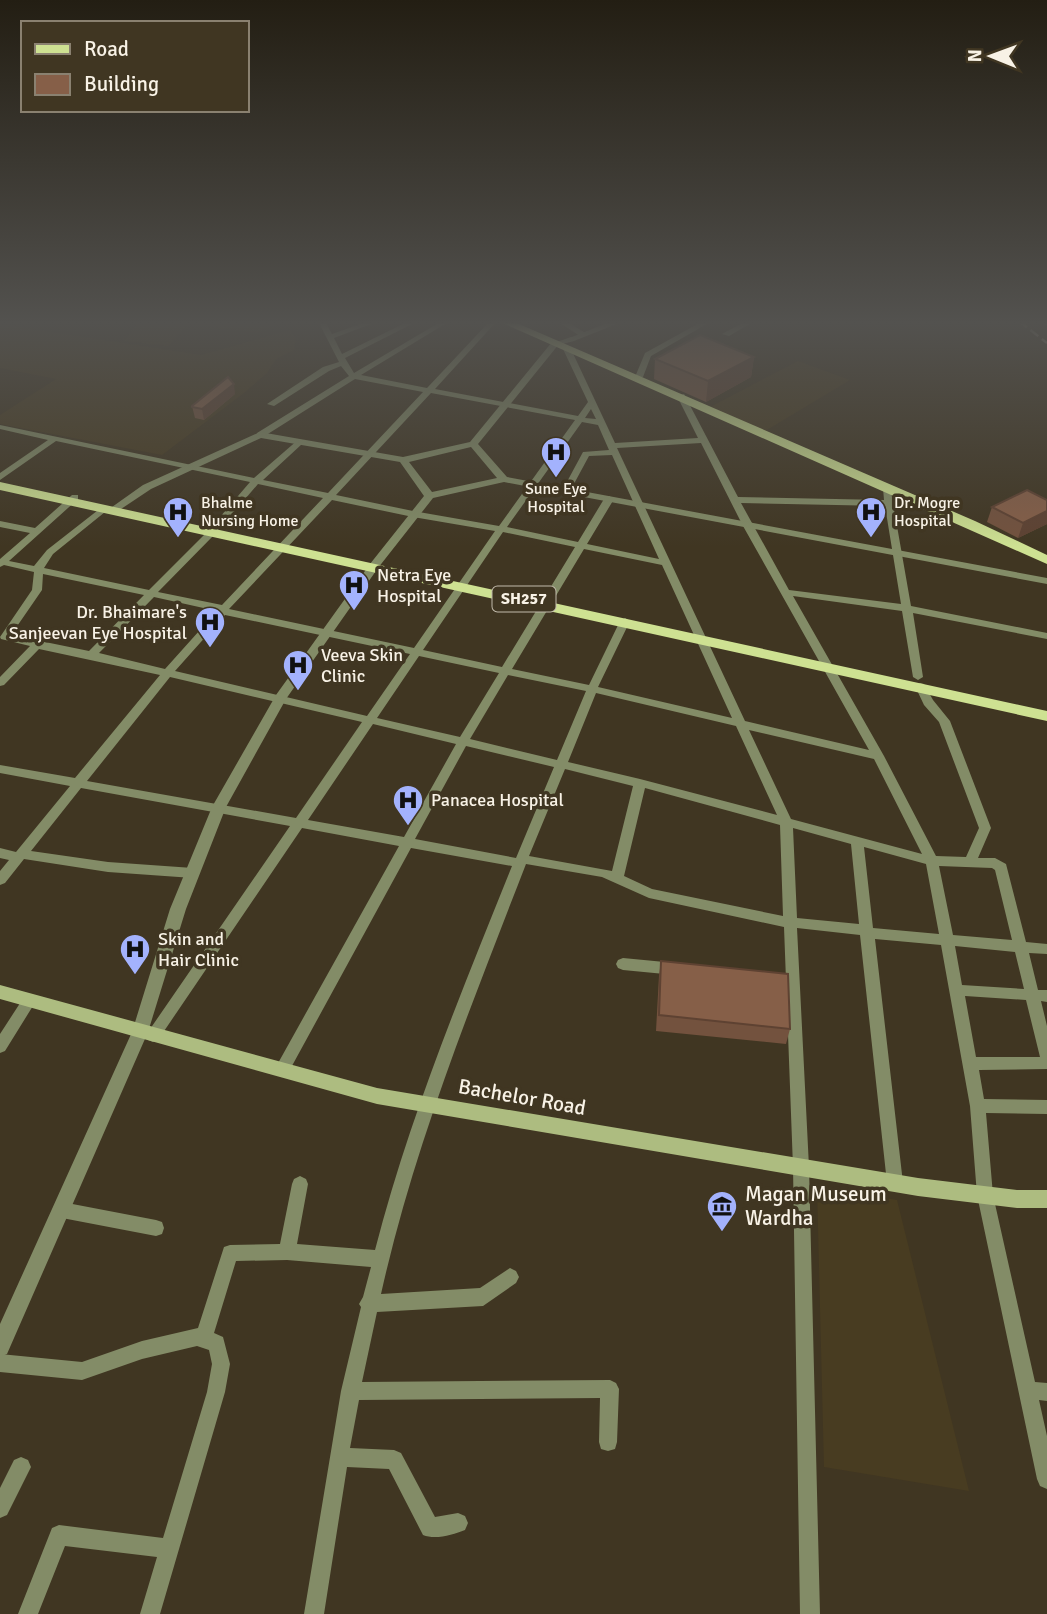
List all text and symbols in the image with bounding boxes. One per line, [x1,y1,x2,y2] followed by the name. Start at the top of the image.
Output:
[21,21,248,112] legend
[956,21,1026,91] north arrow
[84,36,129,62] text: Road
[963,49,987,63] text: N
[84,71,159,97] text: Building
[539,435,573,479] hospital icon: Sune Eye Hospital
[525,479,587,517] place label: Sune Eye Hospital
[201,493,298,531] place label: Bhalme Nursing Home
[894,493,960,531] place label: Dr. Mogre Hospital
[161,495,195,539] hospital icon: Bhalme Nursing Home
[854,495,888,539] hospital icon: Dr. Mogre Hospital
[377,564,451,607] place label: Netra Eye Hospital
[337,568,371,612] hospital icon: Netra Eye Hospital
[492,586,556,612] road number: SH257
[9,601,187,644] place label: Dr. Bhaimare's Sanjeevan Eye Hospital
[193,605,227,649] hospital icon: Dr. Bhaimare's Sanjeevan Eye Hospital
[321,644,403,687] place label: Veeva Skin Clinic
[281,648,315,692] hospital icon: Veeva Skin Clinic
[391,783,425,827] hospital icon: Panacea Hospital
[431,789,564,811] place label: Panacea Hospital
[158,928,239,971] place label: Skin and Hair Clinic
[118,932,152,976] hospital icon: Skin and Hair Clinic
[456,1073,588,1121] street label: Bachelor Road
[745,1181,887,1231] place label: Magan Museum Wardha
[705,1189,739,1233] museum icon: Magan Museum Wardha

